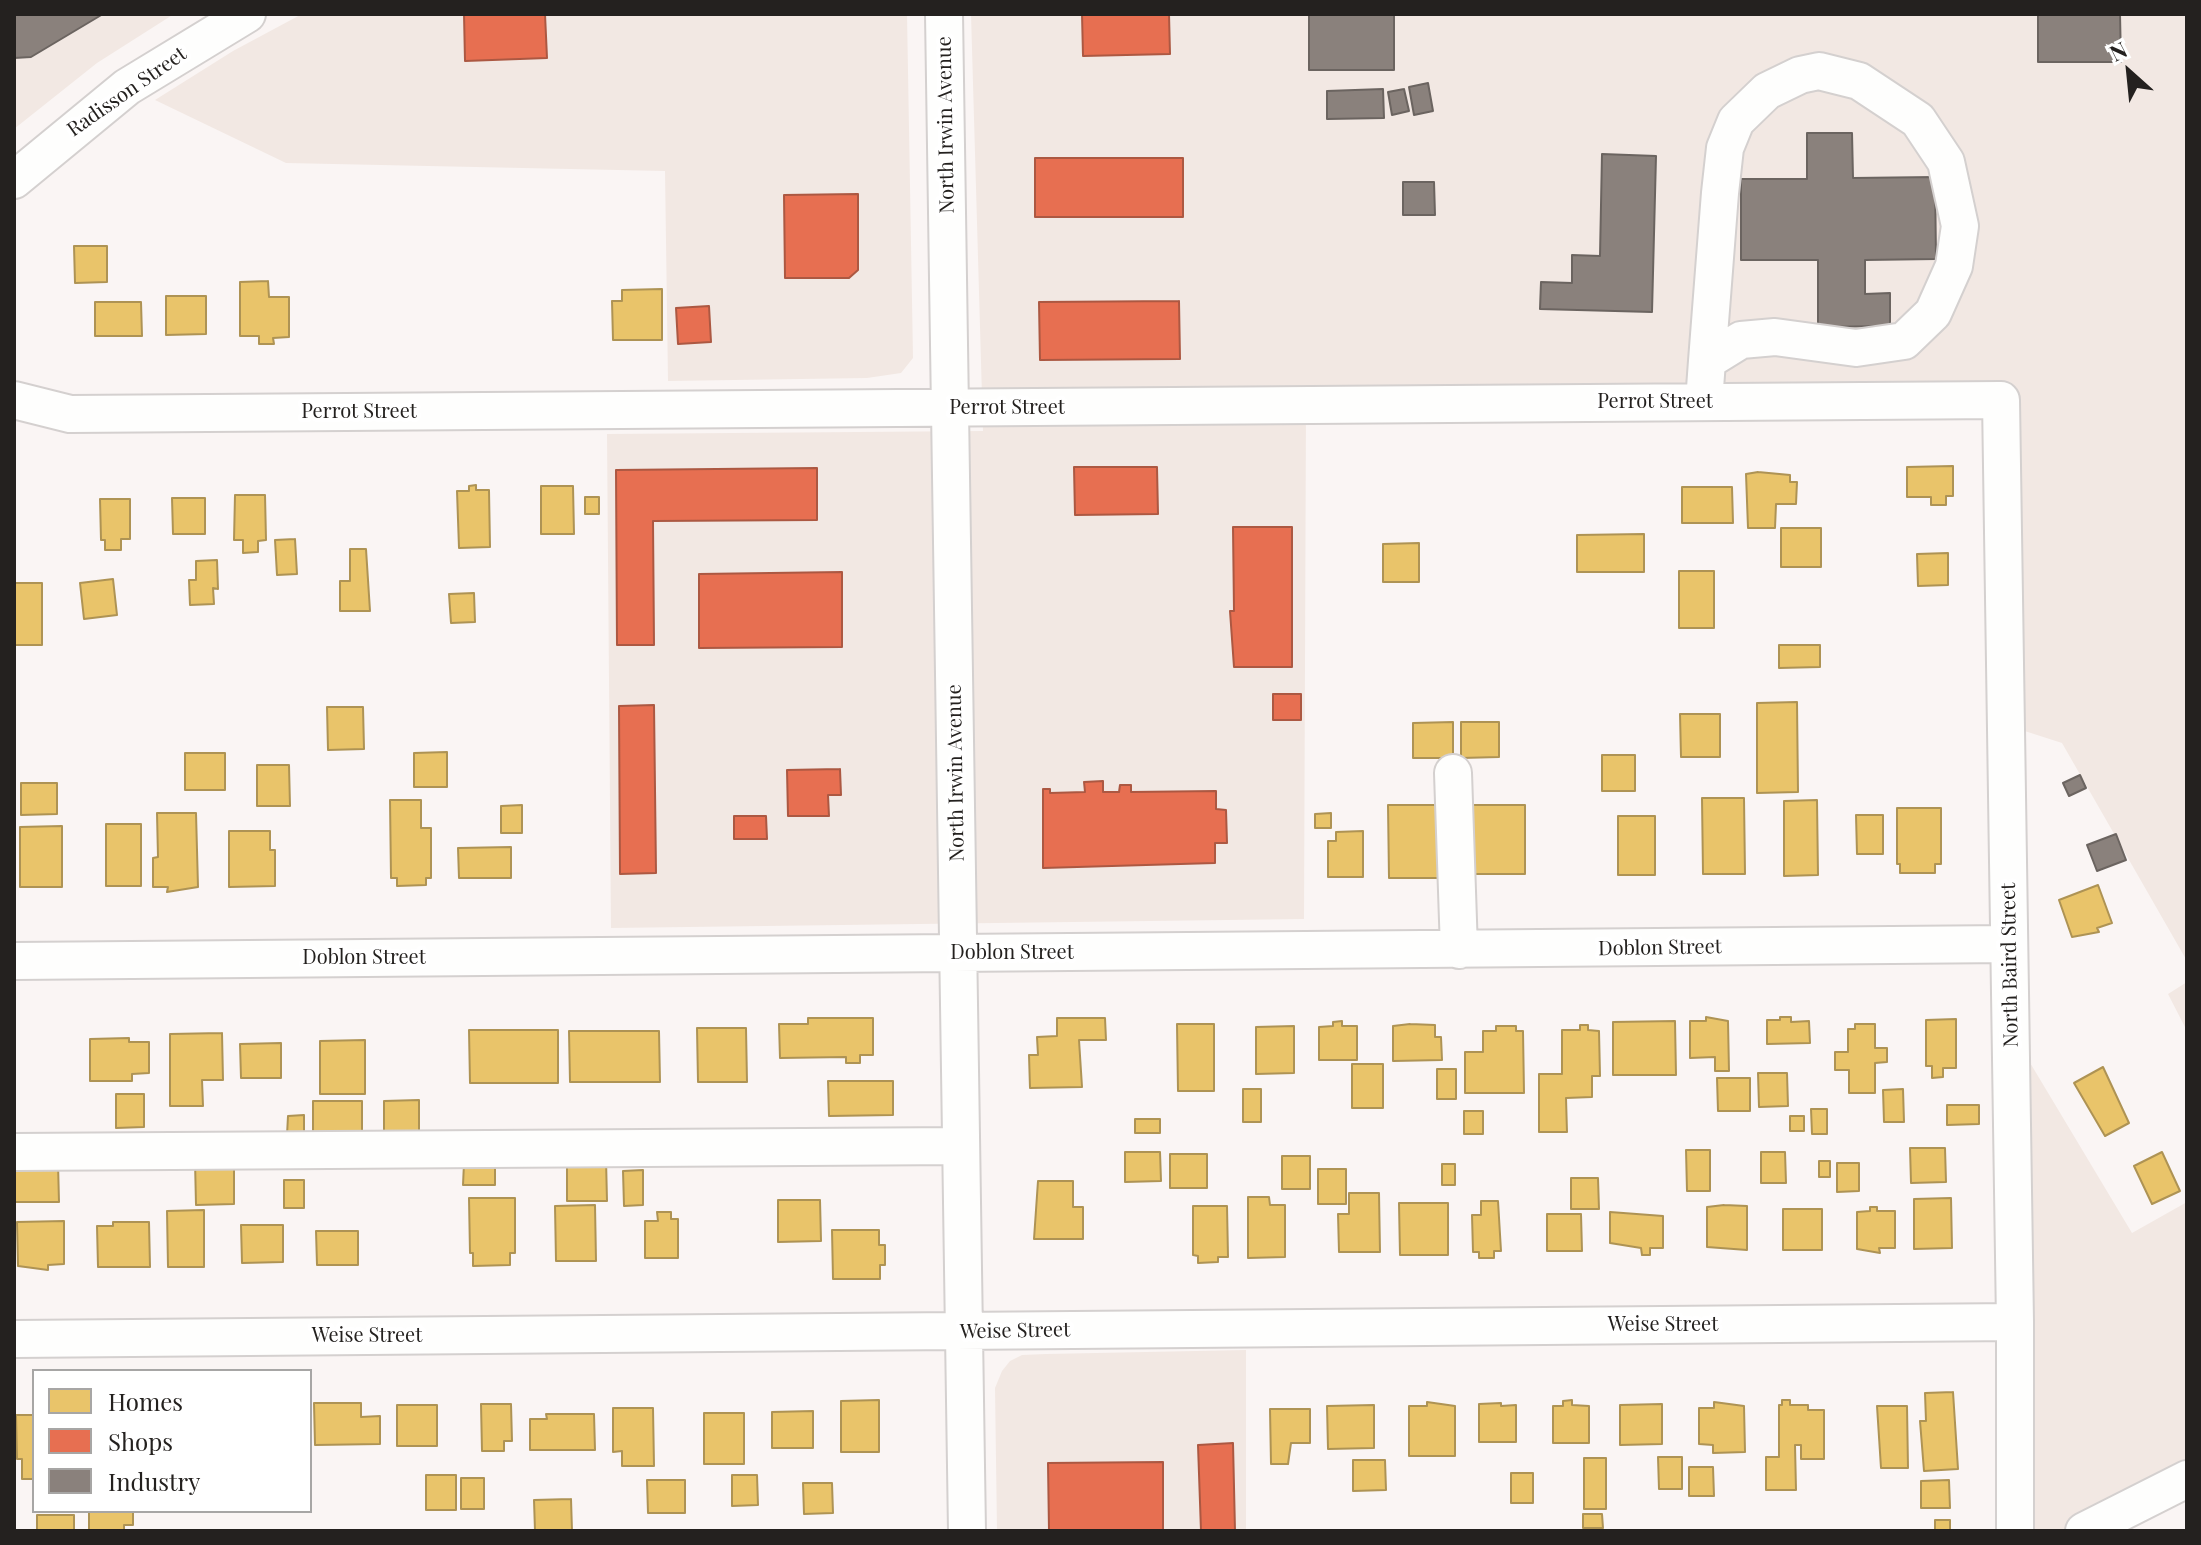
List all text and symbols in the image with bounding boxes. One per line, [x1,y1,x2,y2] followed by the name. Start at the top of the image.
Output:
[2089,32,2169,112] north arrow
[2104,34,2132,68] text: N
[932,36,960,214] street label: North Irwin Avenue
[63,42,191,142] street label: Radisson Street
[1597,390,1713,414] street label: Perrot Street
[949,396,1065,420] street label: Perrot Street
[301,400,417,424] street label: Perrot Street
[942,684,970,862] street label: North Irwin Avenue
[1997,883,2023,1047] street label: North Baird Street
[1598,935,1722,961] street label: Doblon Street
[950,941,1074,965] street label: Doblon Street
[302,946,426,970] street label: Doblon Street
[1608,1313,1718,1337] street label: Weise Street
[960,1318,1070,1344] street label: Weise Street
[312,1324,422,1348] street label: Weise Street
[32,1369,312,1513] legend
[108,1385,183,1417] text: Homes
[108,1425,173,1457] text: Shops
[108,1465,200,1497] text: Industry

